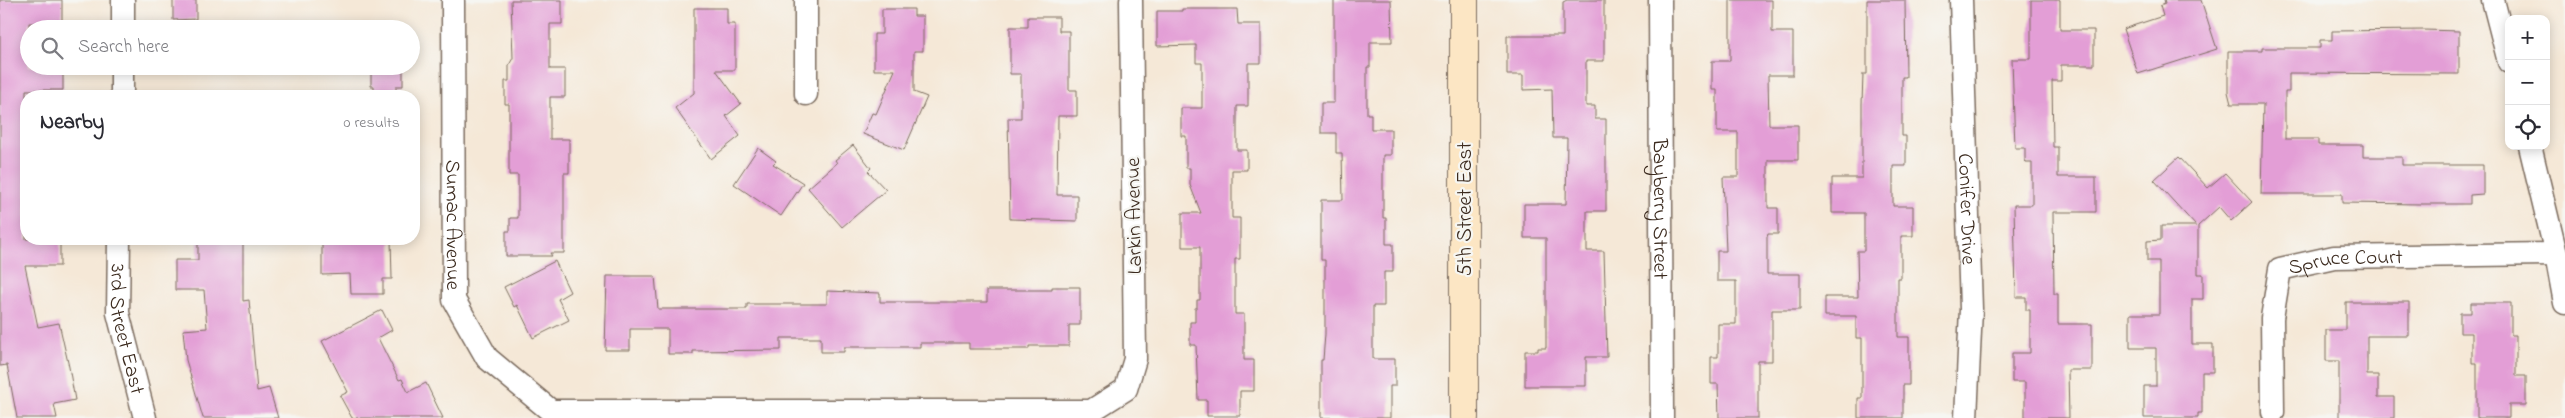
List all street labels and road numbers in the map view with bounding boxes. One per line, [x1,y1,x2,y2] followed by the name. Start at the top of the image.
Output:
[1642,138,1674,279] street label: Bayberry Street
[1451,142,1481,276] street label: 5th Street East
[1949,153,1983,266] street label: Conifer Drive
[1119,157,1151,275] street label: Larkin Avenue
[437,160,467,291] street label: Sumac Avenue
[2286,243,2403,284] street label: Spruce Court
[101,264,151,398] street label: 3rd Street East

